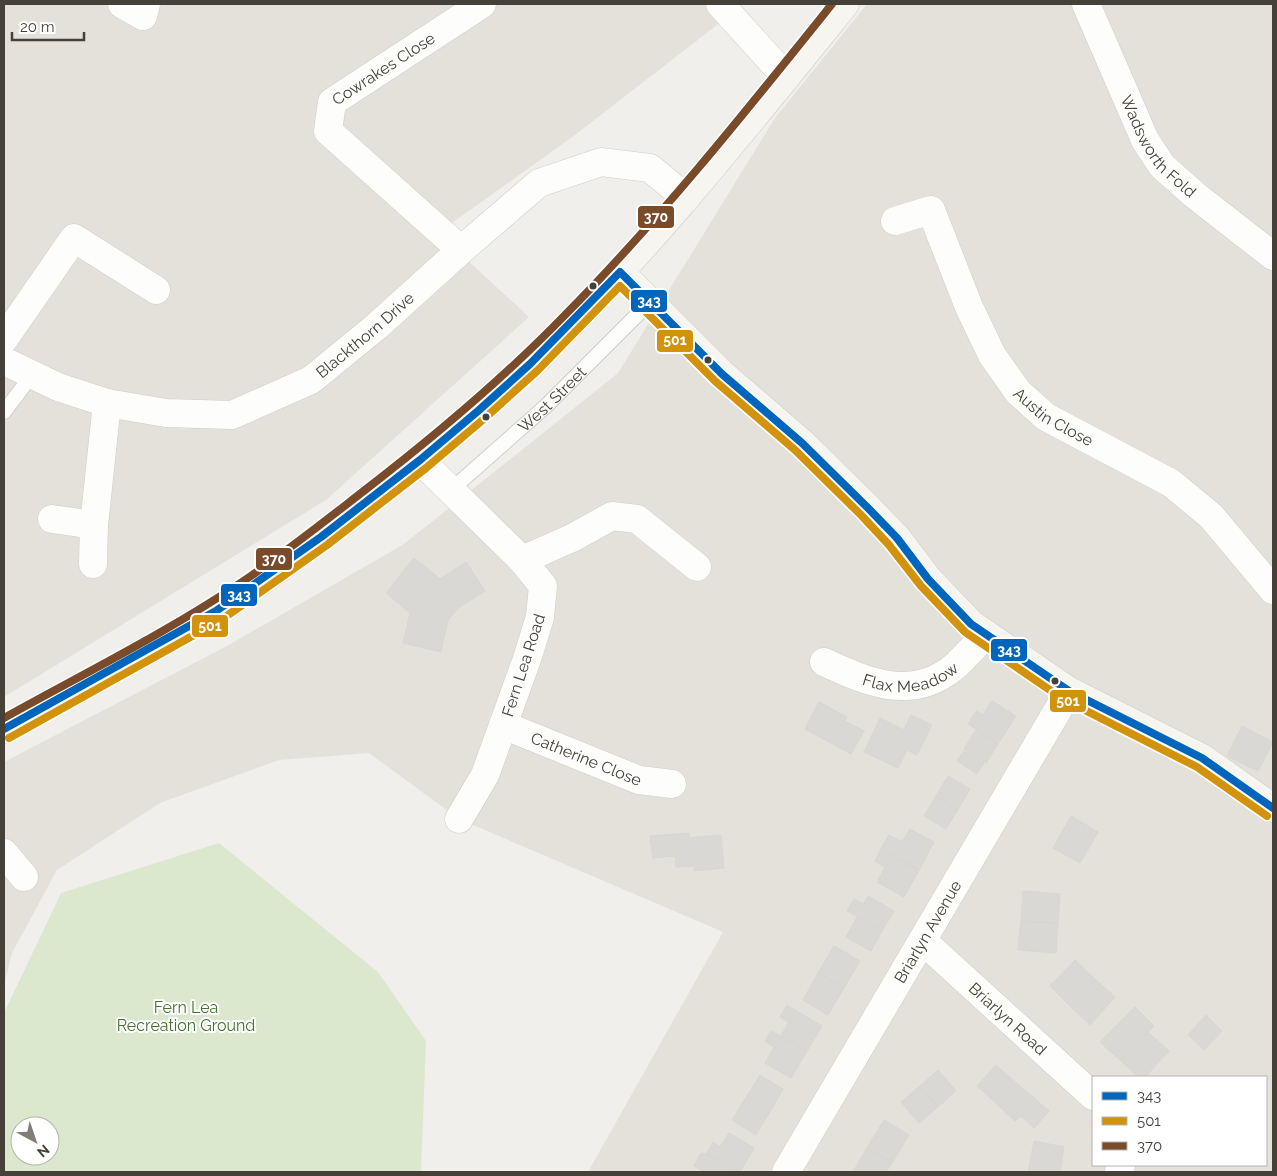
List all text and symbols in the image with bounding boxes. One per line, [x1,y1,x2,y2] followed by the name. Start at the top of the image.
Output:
[12,10,85,42] scale bar
[20,18,55,36] text: 20 m
[329,28,439,109] street label: Cowrakes Close
[1117,92,1200,202] street label: Wadsworth Fold
[637,205,675,229] line badge: 370
[644,209,668,225] text: 370
[588,281,598,291] unlabelled marker
[312,288,418,382] street label: Blackthorn Drive
[630,289,668,313] line badge: 343
[637,293,661,309] text: 343
[656,329,694,353] line badge: 501
[663,332,687,348] text: 501
[703,355,713,365] unlabelled marker
[514,362,591,436] street label: West Street
[1010,384,1096,450] street label: Austin Close
[481,412,491,422] unlabelled marker
[255,547,293,571] line badge: 370
[262,551,286,567] text: 370
[220,583,258,607] line badge: 343
[227,587,251,603] text: 343
[498,611,549,719] street label: Fern Lea Road
[191,614,229,638] line badge: 501
[198,618,222,634] text: 501
[990,638,1028,662] line badge: 343
[997,642,1021,658] text: 343
[860,658,962,696] street label: Flax Meadow
[1050,676,1060,686] unlabelled marker
[1049,689,1087,713] line badge: 501
[1056,693,1080,709] text: 501
[528,728,644,790] street label: Catherine Close
[890,877,966,987] street label: Briarlyn Avenue
[965,979,1051,1059] street label: Briarlyn Road
[117,998,255,1035] park label: Fern Lea Recreation Ground
[1092,1076,1267,1166] legend
[1137,1087,1161,1105] text: 343
[1137,1112,1161,1130] text: 501
[10,1116,60,1166] north arrow
[1137,1137,1162,1155] text: 370
[34,1141,53,1161] text: N

